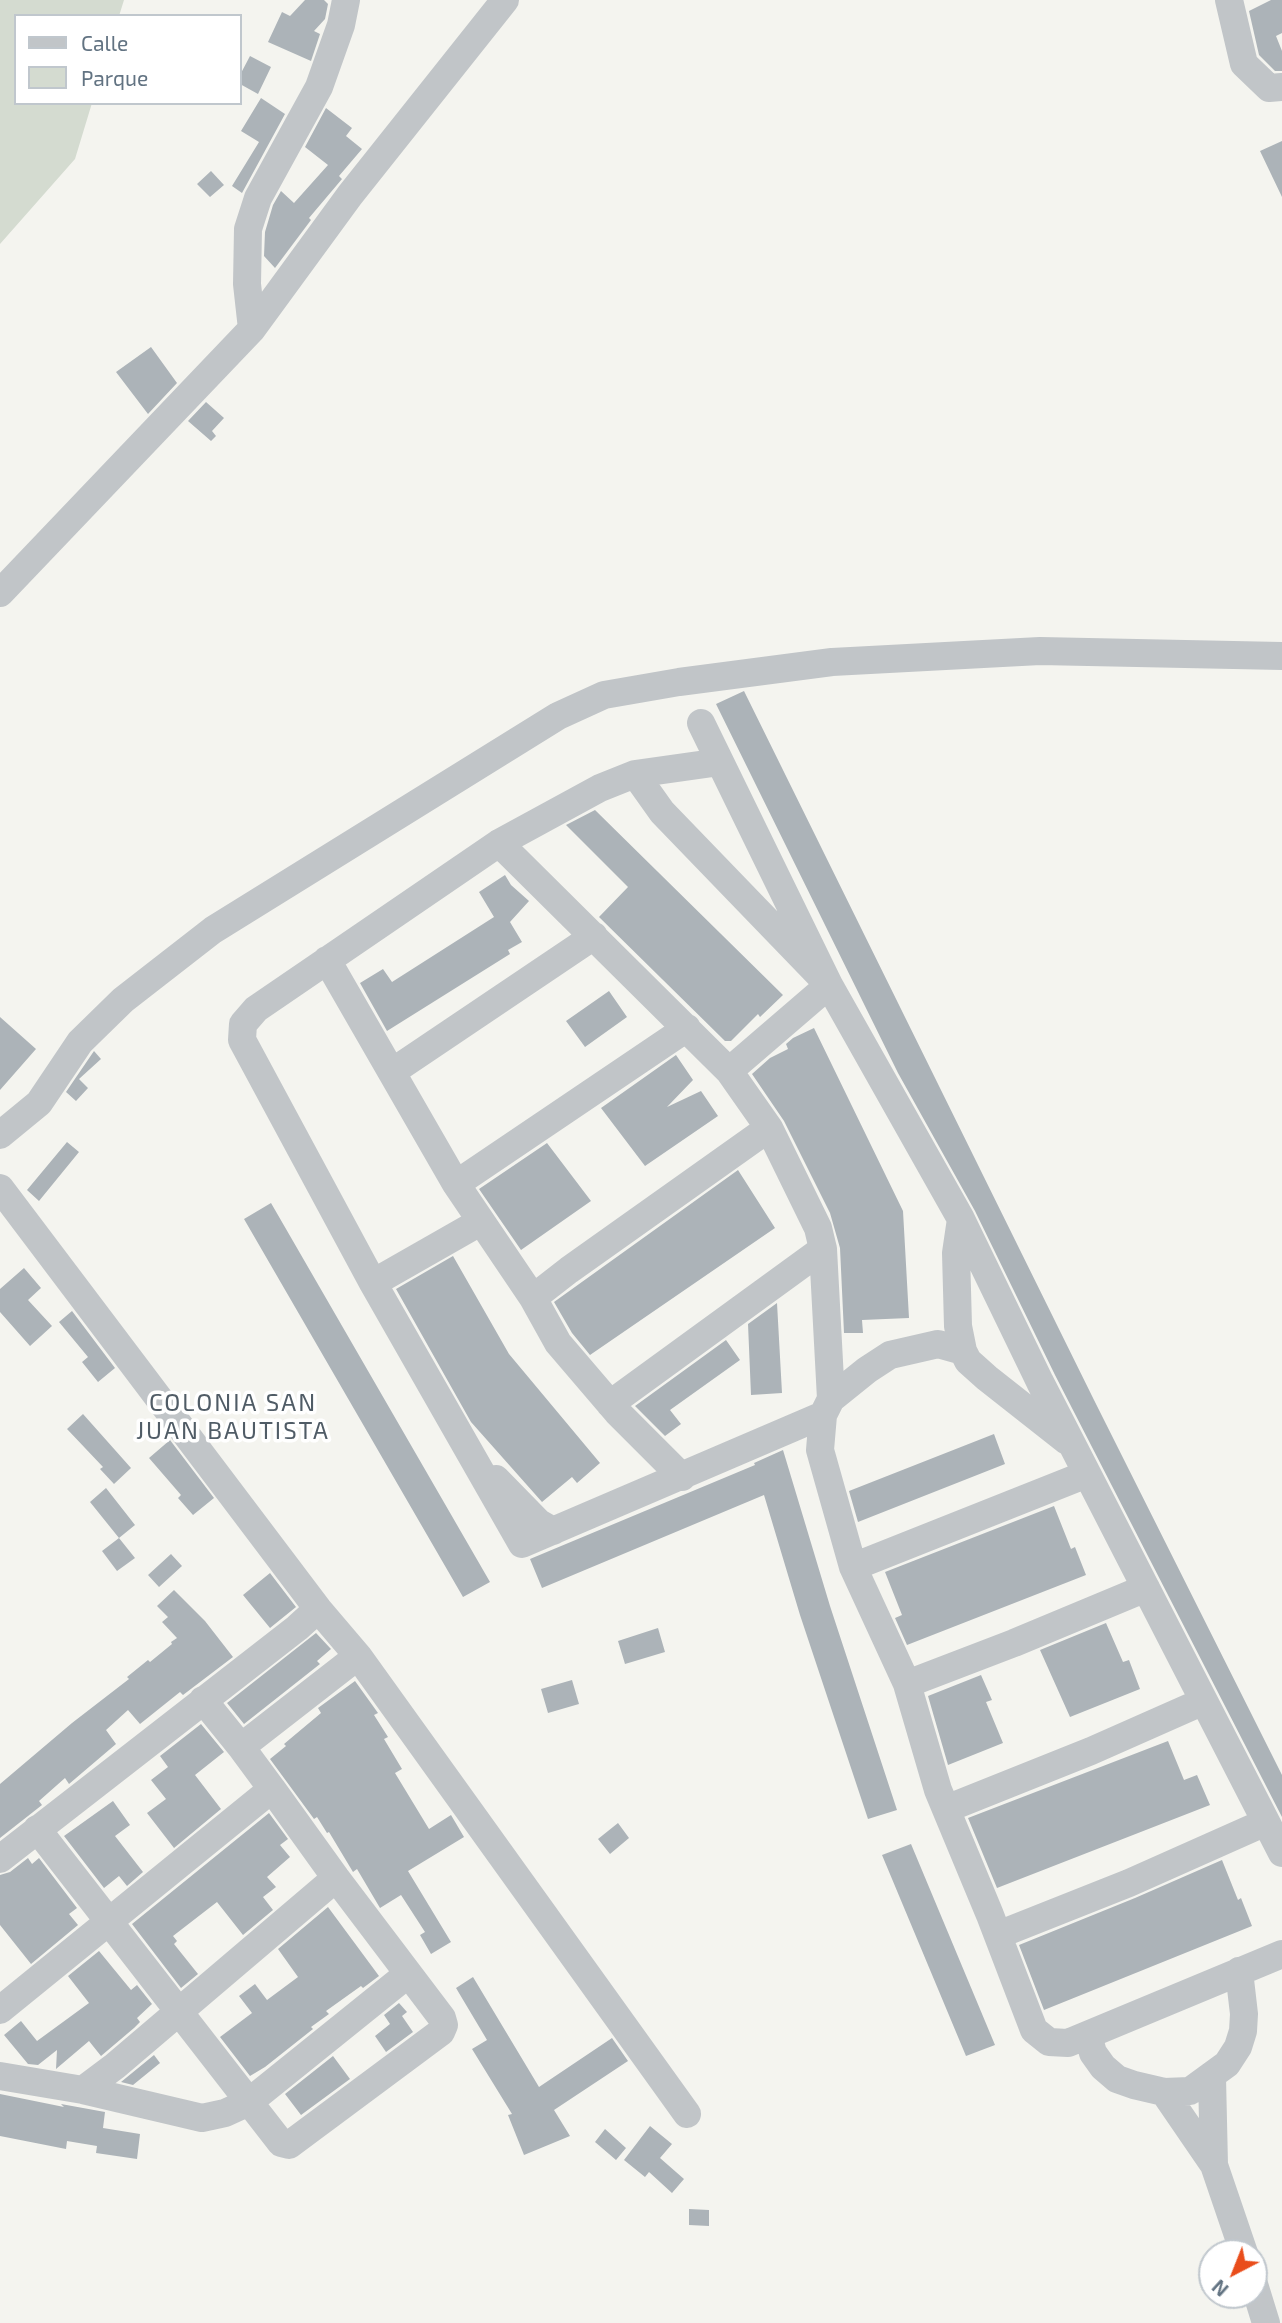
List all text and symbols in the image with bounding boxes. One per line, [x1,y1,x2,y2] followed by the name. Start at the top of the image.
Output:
[14,14,242,105] legend
[81,30,128,55] text: Calle
[81,65,148,90] text: Parque
[138,1389,328,1445] district label: COLONIA SAN JUAN BAUTISTA
[1198,2239,1268,2309] north arrow
[1207,2275,1233,2302] text: N

